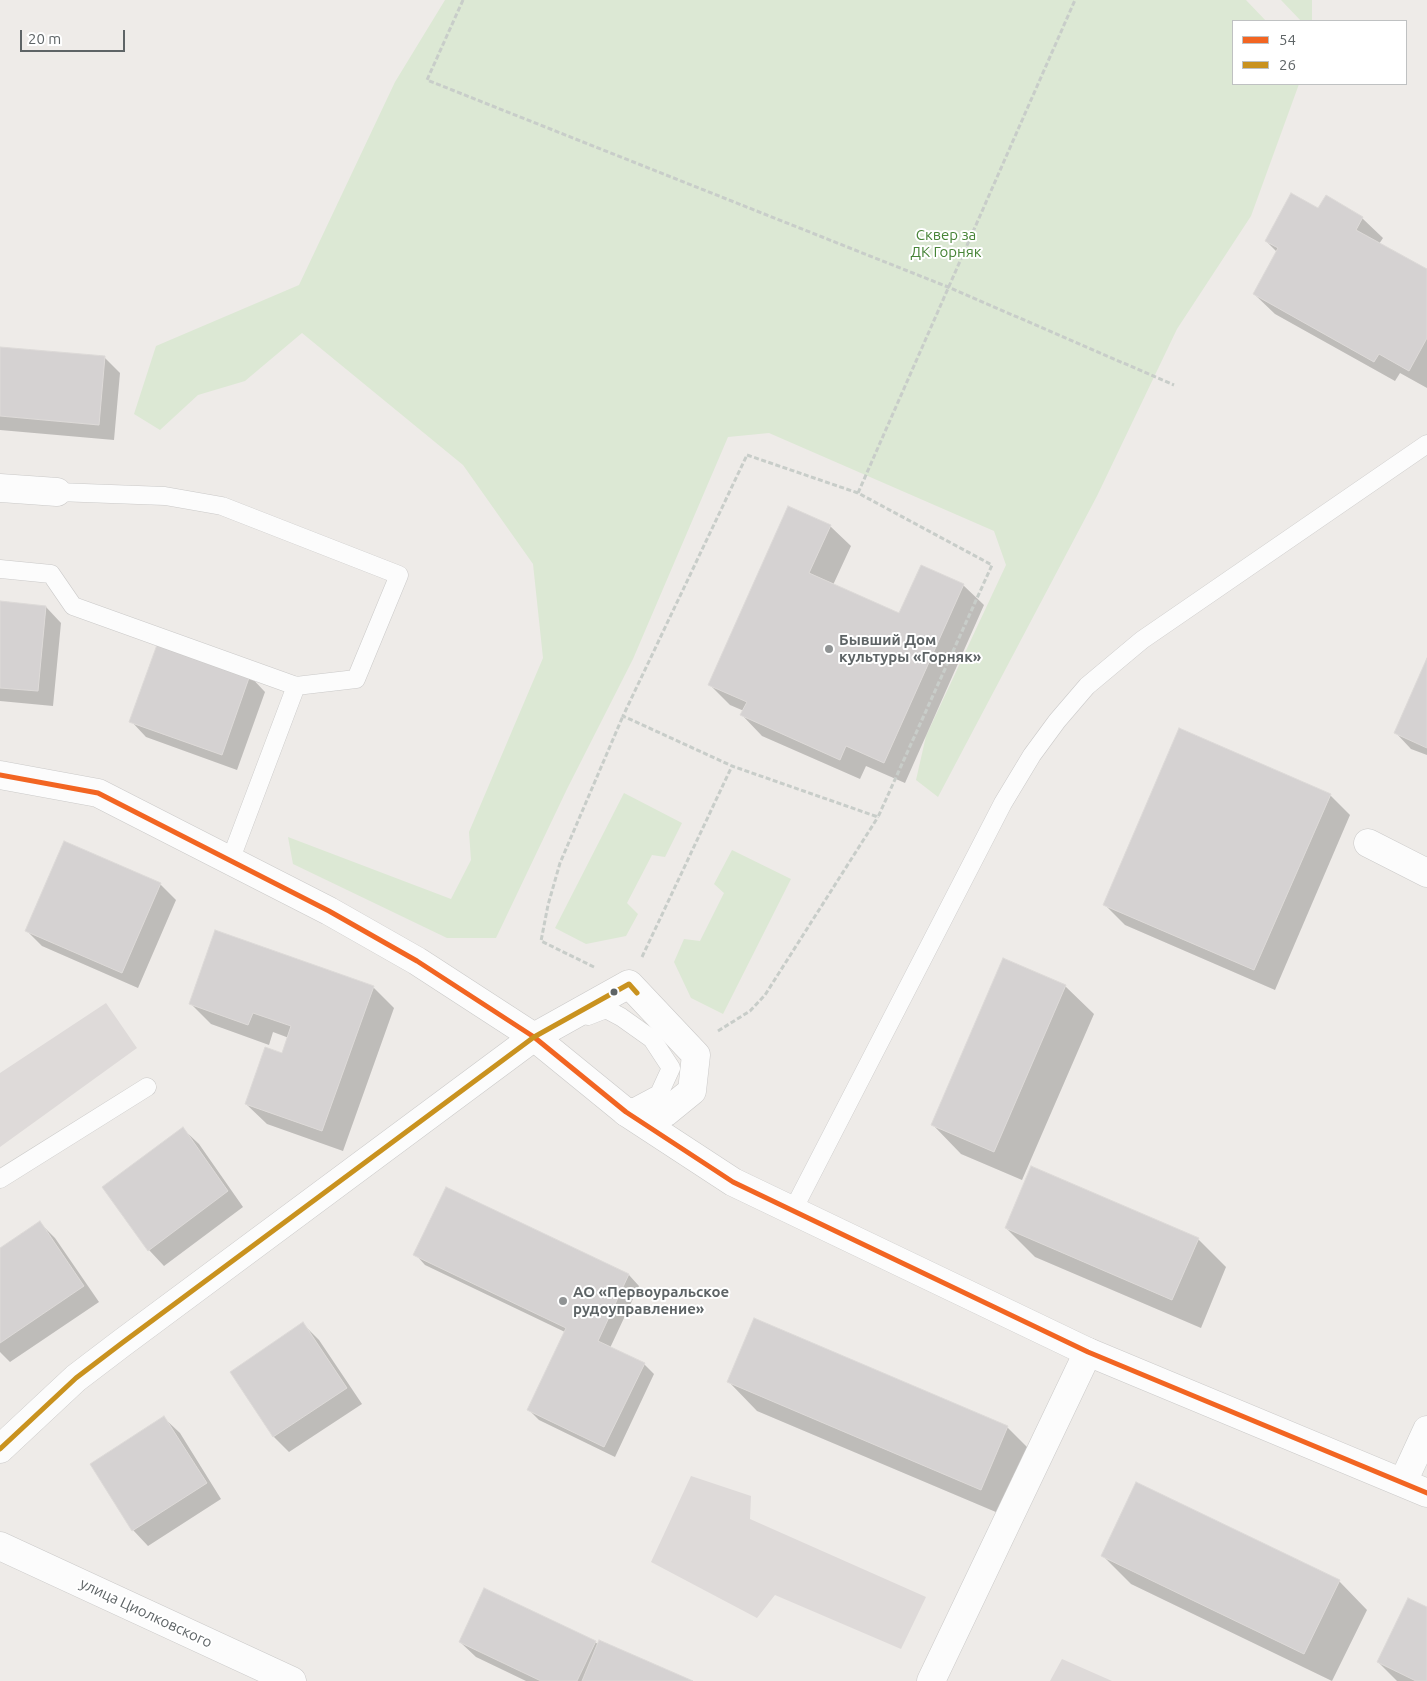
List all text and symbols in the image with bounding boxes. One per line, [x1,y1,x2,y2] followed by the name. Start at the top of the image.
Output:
[22,20,128,52] scale bar
[1232,20,1407,85] legend
[28,30,61,47] text: 20 m
[1279,31,1296,48] text: 54
[1279,56,1296,73] text: 26
[910,226,982,261] park label: Сквер за ДК Горняк
[839,631,981,666] place label: Бывший Дом культуры «Горняк»
[823,643,835,655] marker: Бывший Дом культуры «Горняк»
[609,987,619,997] unlabelled marker
[573,1283,729,1318] place label: АО «Первоуральское рудоуправление»
[557,1295,569,1307] marker: АО «Первоуральское рудоуправление»
[77,1574,215,1652] street label: улица Циолковского

